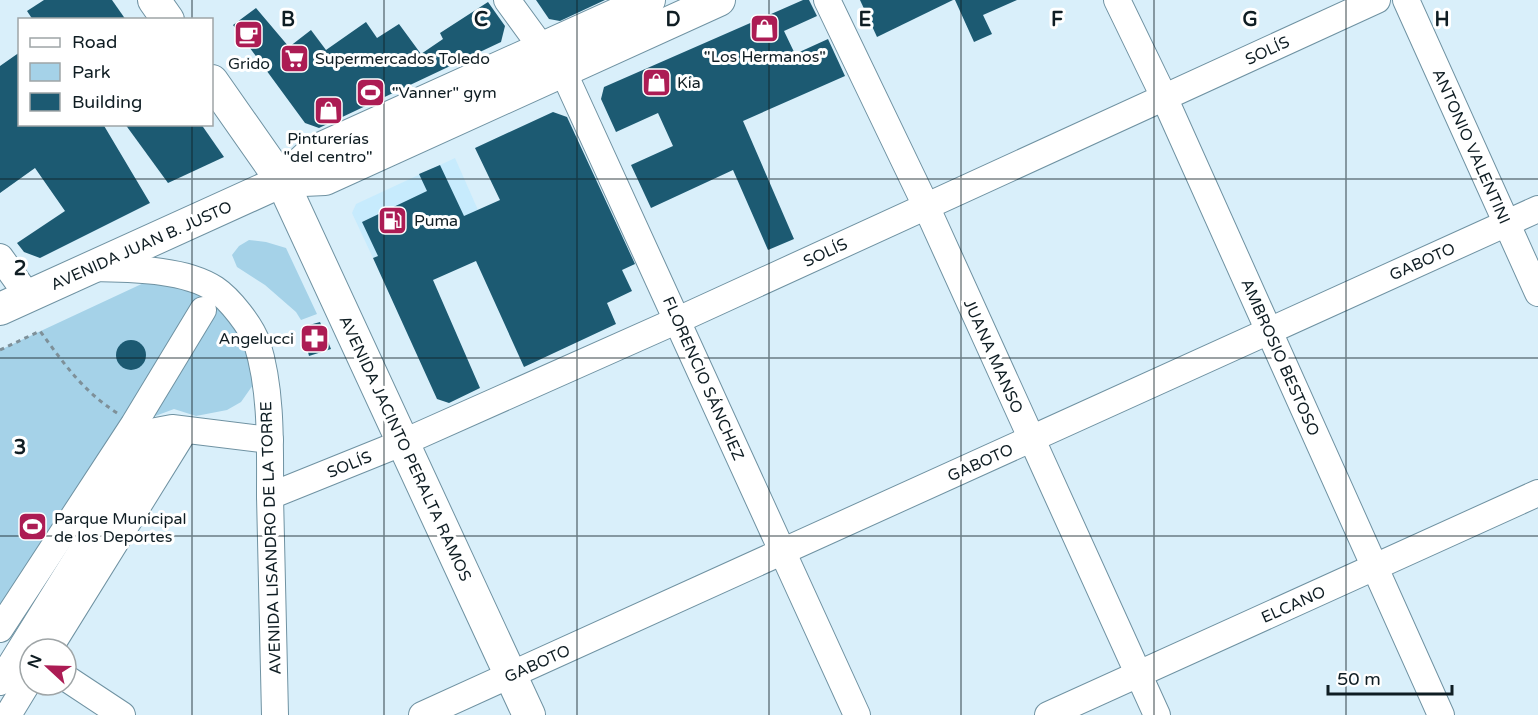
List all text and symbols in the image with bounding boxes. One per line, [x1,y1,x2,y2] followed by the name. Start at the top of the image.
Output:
[281,8,295,32] text: B
[474,8,488,32] text: C
[665,8,681,32] text: D
[859,8,872,32] text: E
[1051,8,1063,32] text: F
[1242,8,1258,32] text: G
[1434,8,1450,32] text: H
[749,12,781,44] shop icon: "Los Hermanos"
[18,18,213,126] legend
[233,19,265,51] cafe icon: Grido
[72,31,117,53] text: Road
[1242,32,1293,70] street label: SOLÍS
[278,42,310,74] supermarket icon: Supermercados Toledo
[704,47,826,67] place label: "Los Hermanos"
[315,49,490,69] place label: Supermercados Toledo
[228,54,270,74] place label: Grido
[72,61,111,83] text: Park
[640,66,672,98] shop icon: Kia
[1428,66,1514,227] street label: ANTONIO VALENTINI
[677,73,701,93] place label: Kia
[355,76,387,108] sports icon: "Vanner" gym
[392,83,497,103] place label: "Vanner" gym
[72,91,142,113] text: Building
[312,94,344,126] shop icon: Pinturerías "del centro"
[283,129,373,167] place label: Pinturerías "del centro"
[48,197,235,295] street label: AVENIDA JUAN B. JUSTO
[377,204,409,236] fuel station icon: Puma
[414,211,458,231] place label: Puma
[800,234,851,272] street label: SOLÍS
[1386,239,1458,285] street label: GABOTO
[14,257,26,281] text: 2
[1236,276,1324,439] street label: AMBROSIO BESTOSO
[658,293,748,464] street label: FLORENCIO SÁNCHEZ
[959,296,1027,417] street label: JUANA MANSO
[335,312,476,585] street label: AVENIDA JACINTO PERALTA RAMOS
[299,322,331,354] pharmacy icon: Angelucci
[219,329,294,349] place label: Angelucci
[256,401,286,675] street label: AVENIDA LISANDRO DE LA TORRE
[14,436,26,460] text: 3
[944,440,1016,486] street label: GABOTO
[324,447,375,483] street label: SOLÍS
[54,509,187,547] place label: Parque Municipal de los Deportes
[17,511,49,543] sports icon: Parque Municipal de los Deportes
[1258,582,1329,628] street label: ELCANO
[18,637,78,697] north arrow
[501,641,573,687] street label: GABOTO
[23,652,47,671] text: N
[1328,658,1452,696] scale bar
[1337,668,1381,690] text: 50 m

